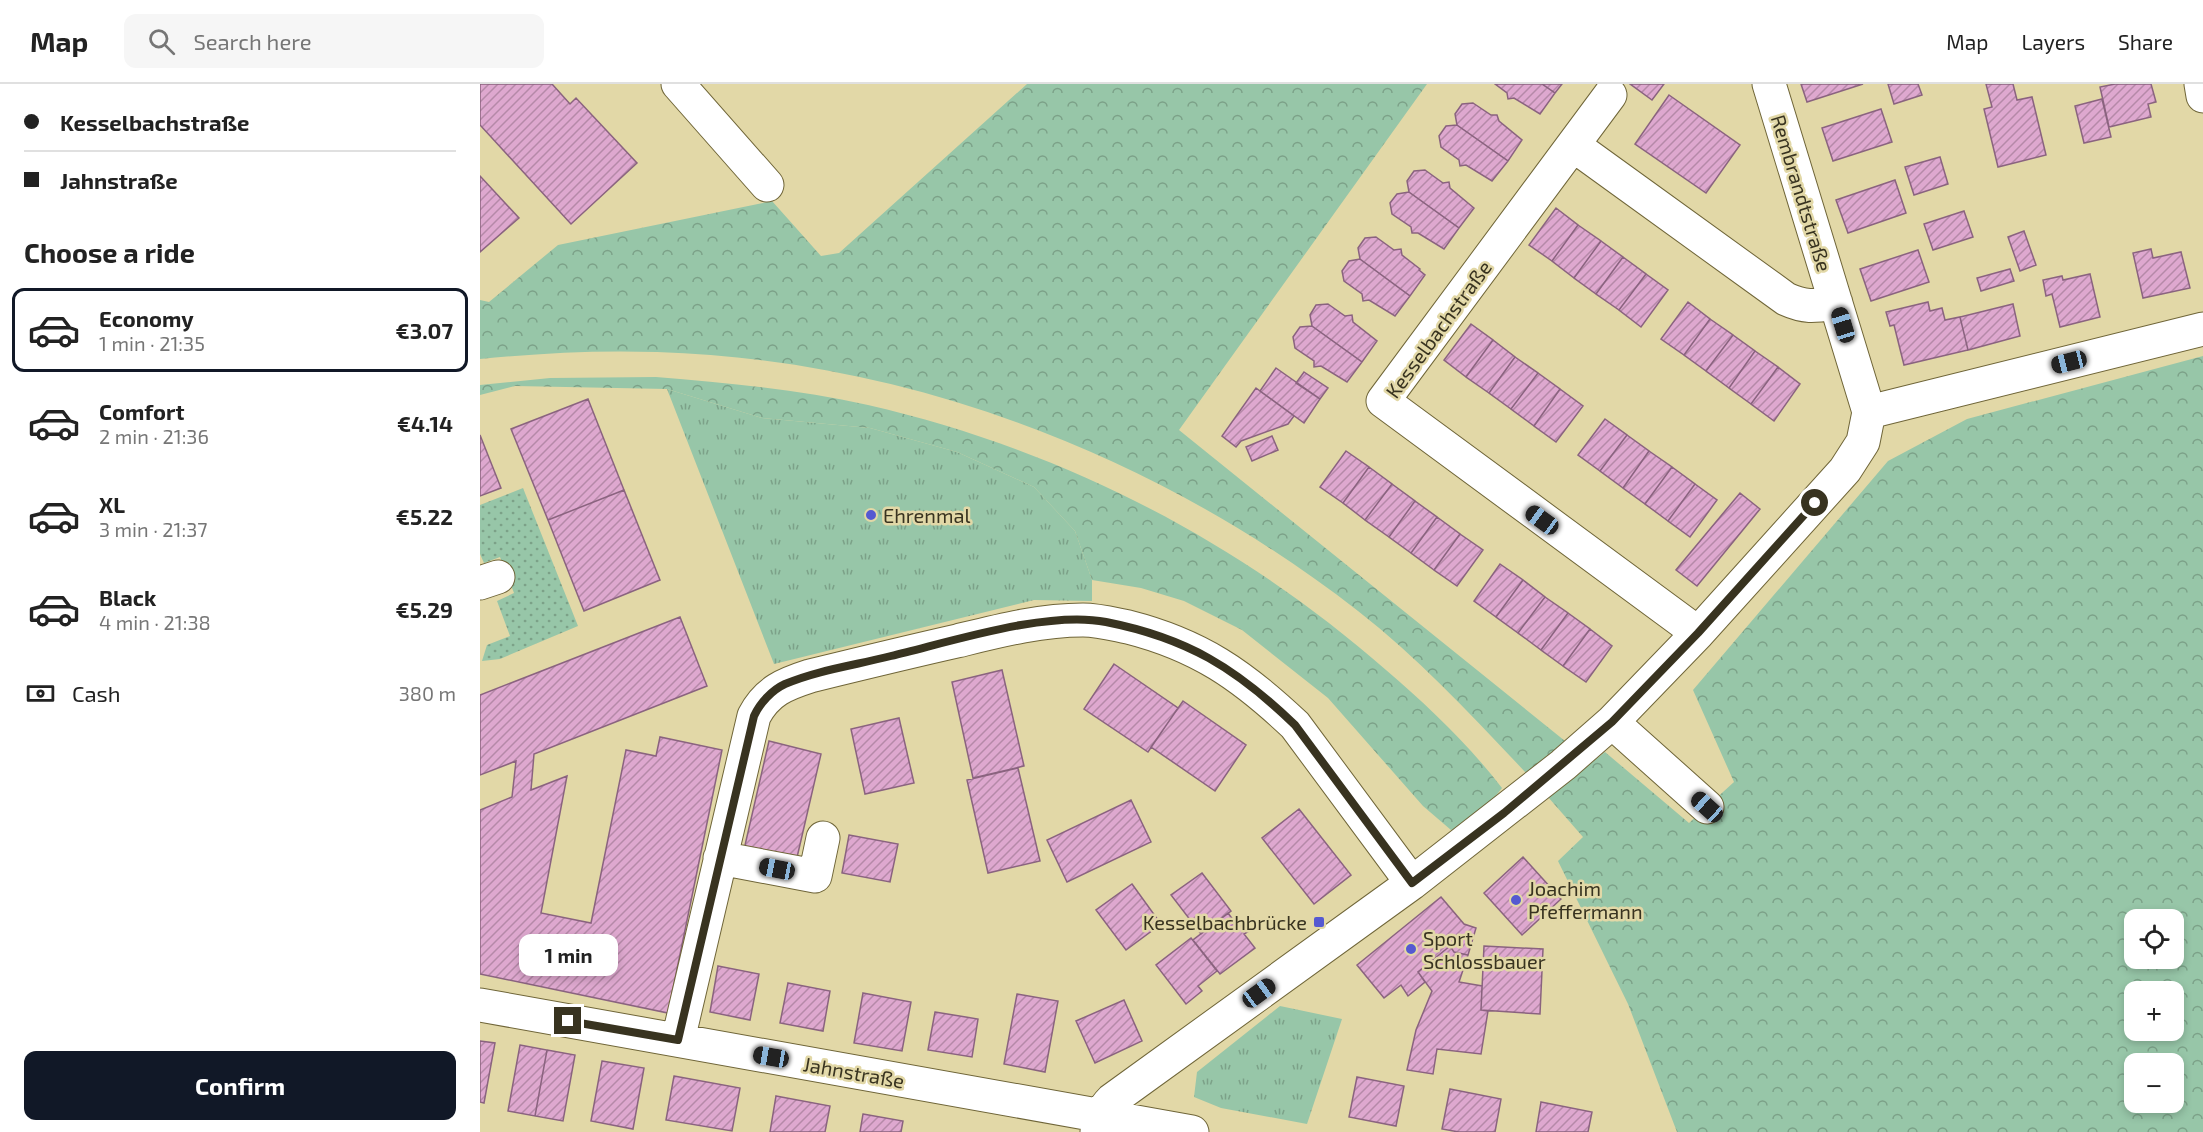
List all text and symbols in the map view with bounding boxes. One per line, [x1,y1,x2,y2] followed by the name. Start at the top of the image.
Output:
[124,14,544,68] search box
[30,24,88,58] text: Map
[145,25,178,58] icon: search
[193,28,312,54] text: Search here
[1946,29,1988,54] text: Map
[2021,29,2085,54] text: Layers
[2118,29,2173,54] text: Share
[60,109,250,135] text: Kesselbachstraße
[1767,112,1837,274] street label: Rembrandtstraße
[60,167,178,193] text: Jahnstraße
[24,236,195,268] text: Choose a ride
[1380,256,1496,402] street label: Kesselbachstraße
[27,303,81,357] icon: car
[99,305,194,331] text: Economy
[1829,305,1857,345] car
[396,317,453,343] text: €3.07
[99,331,205,355] text: 1 min · 21:35
[2049,349,2089,375] car
[27,396,81,450] icon: car
[99,398,184,424] text: Comfort
[397,410,453,436] text: €4.14
[99,424,209,448] text: 2 min · 21:36
[27,489,81,543] icon: car
[1801,489,1828,516] route start
[99,491,125,517] text: XL
[1522,502,1562,538] car
[396,503,453,529] text: €5.22
[883,503,970,527] place label: Ehrenmal
[864,508,878,522] marker: Ehrenmal
[99,517,208,541] text: 3 min · 21:37
[27,582,81,636] icon: car
[99,584,156,610] text: Black
[396,596,453,622] text: €5.29
[99,610,211,634] text: 4 min · 21:38
[24,677,57,710] icon: cash
[72,680,121,706] text: Cash
[399,681,456,705] text: 380 m
[1688,788,1726,826] car
[758,857,796,881] car
[1528,876,1643,923] place label: Joachim Pfeffermann
[1509,893,1523,907] marker: Joachim Pfeffermann
[2124,909,2184,1113] map controls
[2124,909,2184,969] button: locate
[1143,910,1307,934] place label: Kesselbachbrücke
[1312,915,1326,929] marker: Kesselbachbrücke
[1423,926,1546,973] place label: Sport Schlossbauer
[518,934,618,976] callout: 1 min
[1404,942,1418,956] marker: Sport Schlossbauer
[544,943,593,967] text: 1 min
[1239,975,1279,1011] car
[2124,981,2184,1041] button: +
[554,1007,581,1034] route end
[752,1045,790,1069] car
[24,1051,456,1120] button: Confirm
[802,1051,906,1093] street label: Jahnstraße
[2124,1053,2184,1113] button: −

